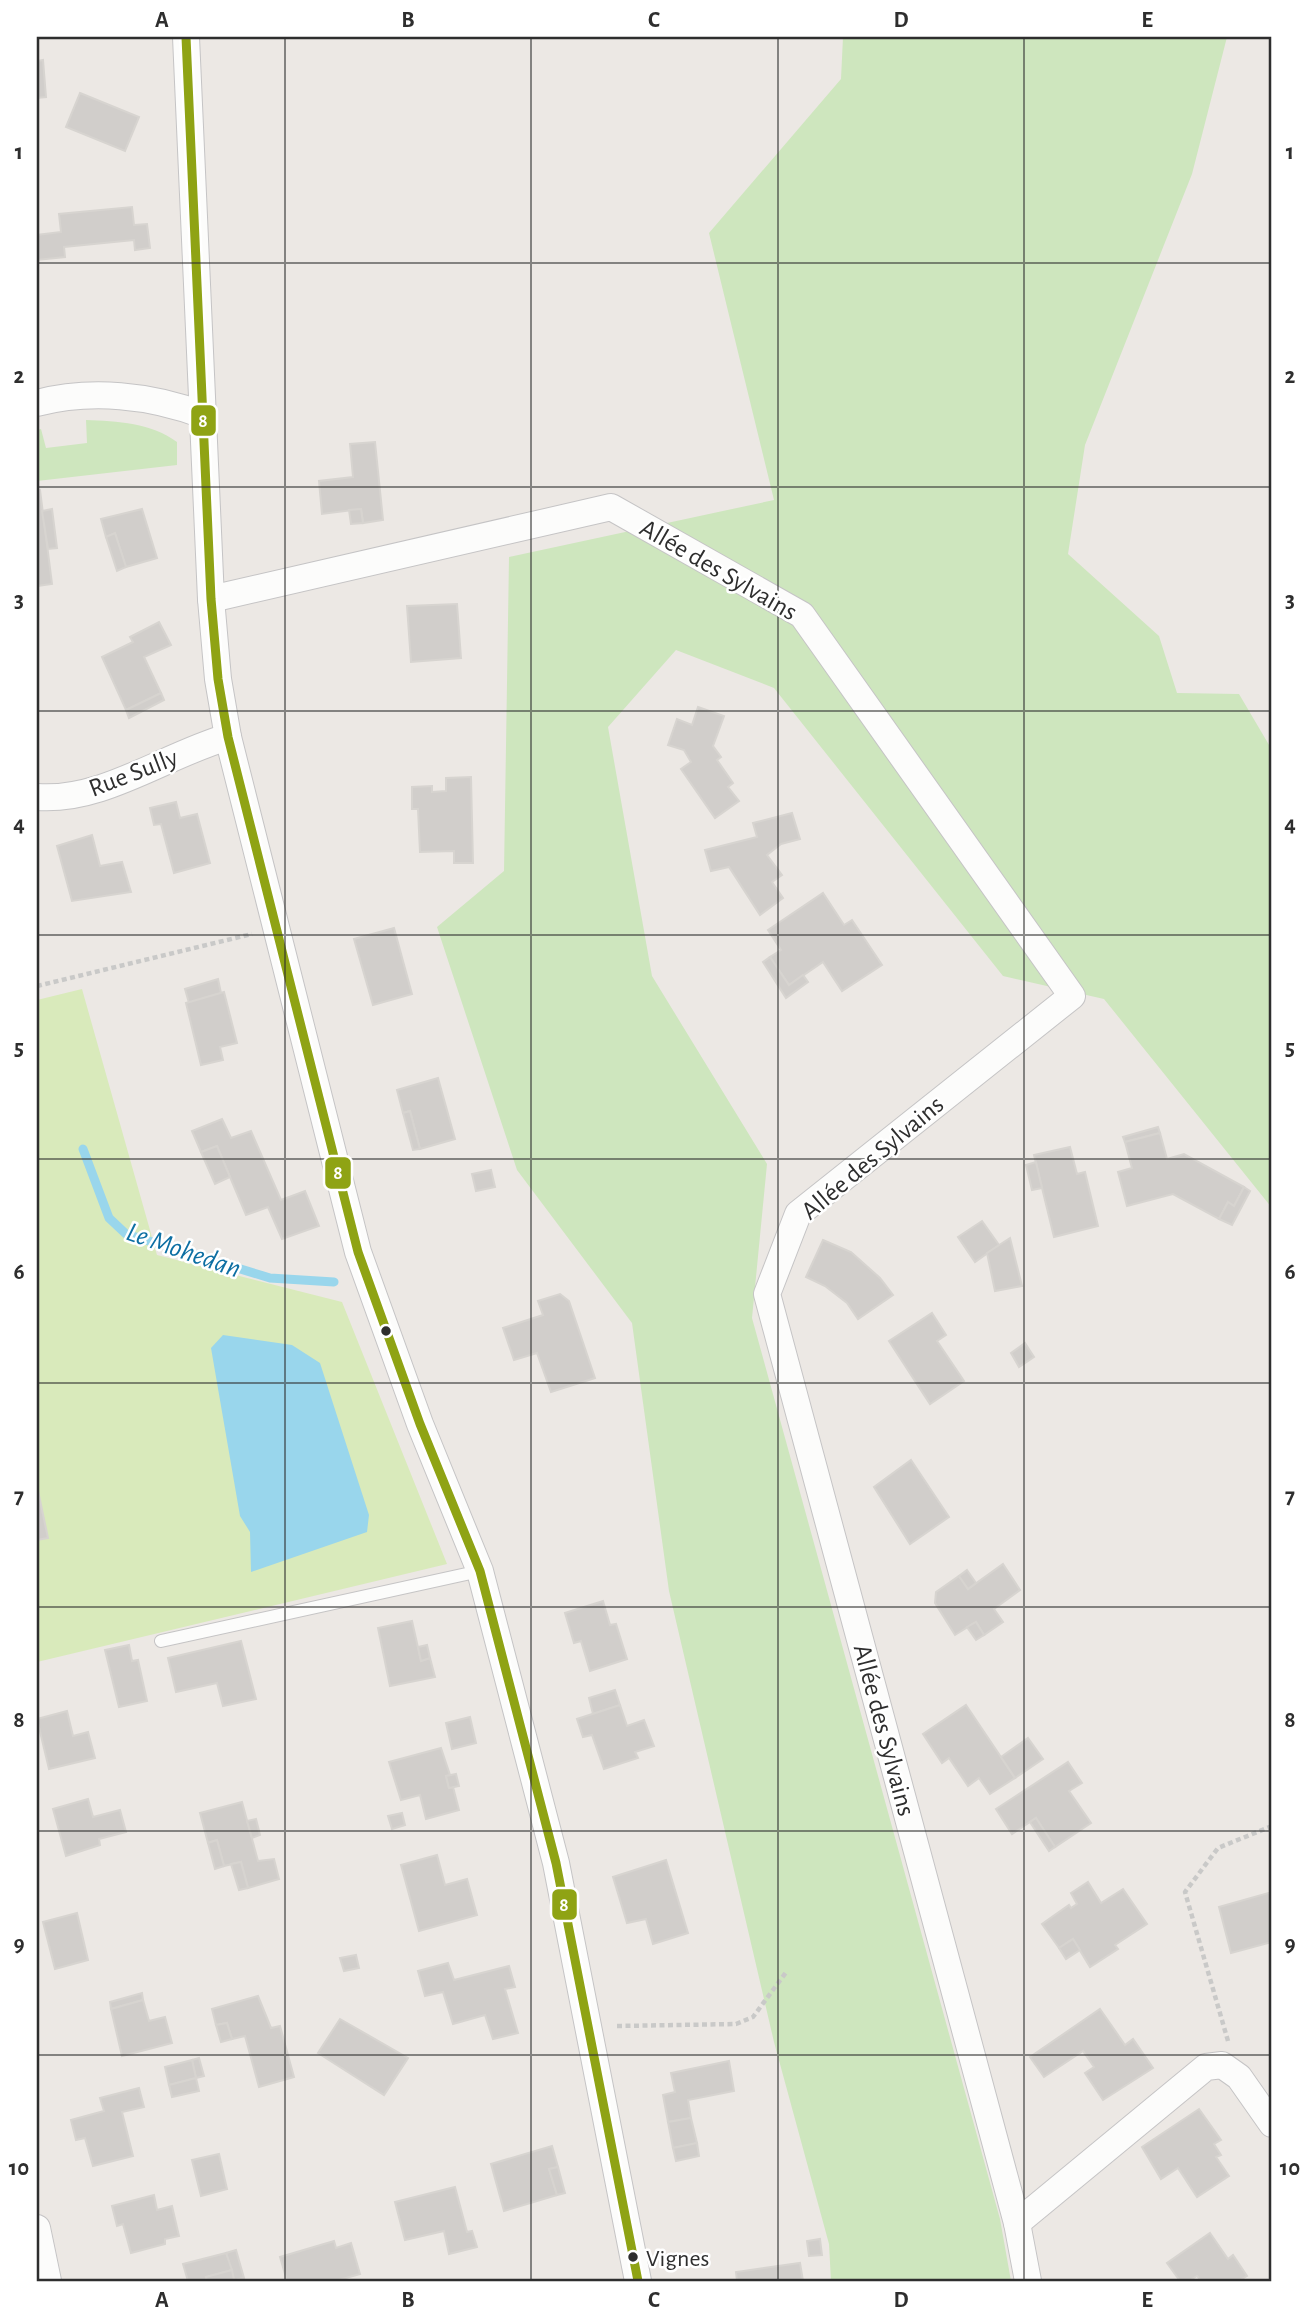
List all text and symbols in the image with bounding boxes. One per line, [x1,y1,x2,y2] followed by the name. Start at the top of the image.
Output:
[155,9,169,32] text: A
[401,9,415,32] text: B
[648,9,660,32] text: C
[893,9,909,32] text: D
[1141,9,1153,32] text: E
[15,141,23,164] text: 1
[1286,141,1294,164] text: 1
[14,365,25,388] text: 2
[1285,365,1296,388] text: 2
[190,404,217,437] line badge: 8
[198,412,208,431] text: 8
[635,514,802,625] street label: Allée des Sylvains
[14,589,24,612] text: 3
[1285,589,1295,612] text: 3
[85,744,181,802] street label: Rue Sully
[13,813,25,836] text: 4
[1284,813,1296,836] text: 4
[14,1037,24,1060] text: 5
[1285,1037,1295,1060] text: 5
[797,1091,949,1225] street label: Allée des Sylvains
[324,1156,352,1190] line badge: 8
[333,1164,343,1183] text: 8
[123,1218,244,1284] water label: Le Mohedan
[13,1261,25,1284] text: 6
[1284,1261,1296,1284] text: 6
[379,1324,393,1338] unlabelled marker
[14,1485,24,1508] text: 7
[1285,1485,1295,1508] text: 7
[849,1642,919,1819] street label: Allée des Sylvains
[13,1709,25,1732] text: 8
[1284,1709,1296,1732] text: 8
[551,1888,578,1921] line badge: 8
[559,1896,569,1915] text: 8
[13,1933,25,1956] text: 9
[1284,1933,1296,1956] text: 9
[9,2157,29,2180] text: 10
[1280,2157,1300,2180] text: 10
[646,2247,709,2271] place label: Vignes
[626,2250,640,2264] marker: Vignes
[155,2289,169,2312] text: A
[401,2289,415,2312] text: B
[648,2289,660,2312] text: C
[893,2289,909,2312] text: D
[1141,2289,1153,2312] text: E

